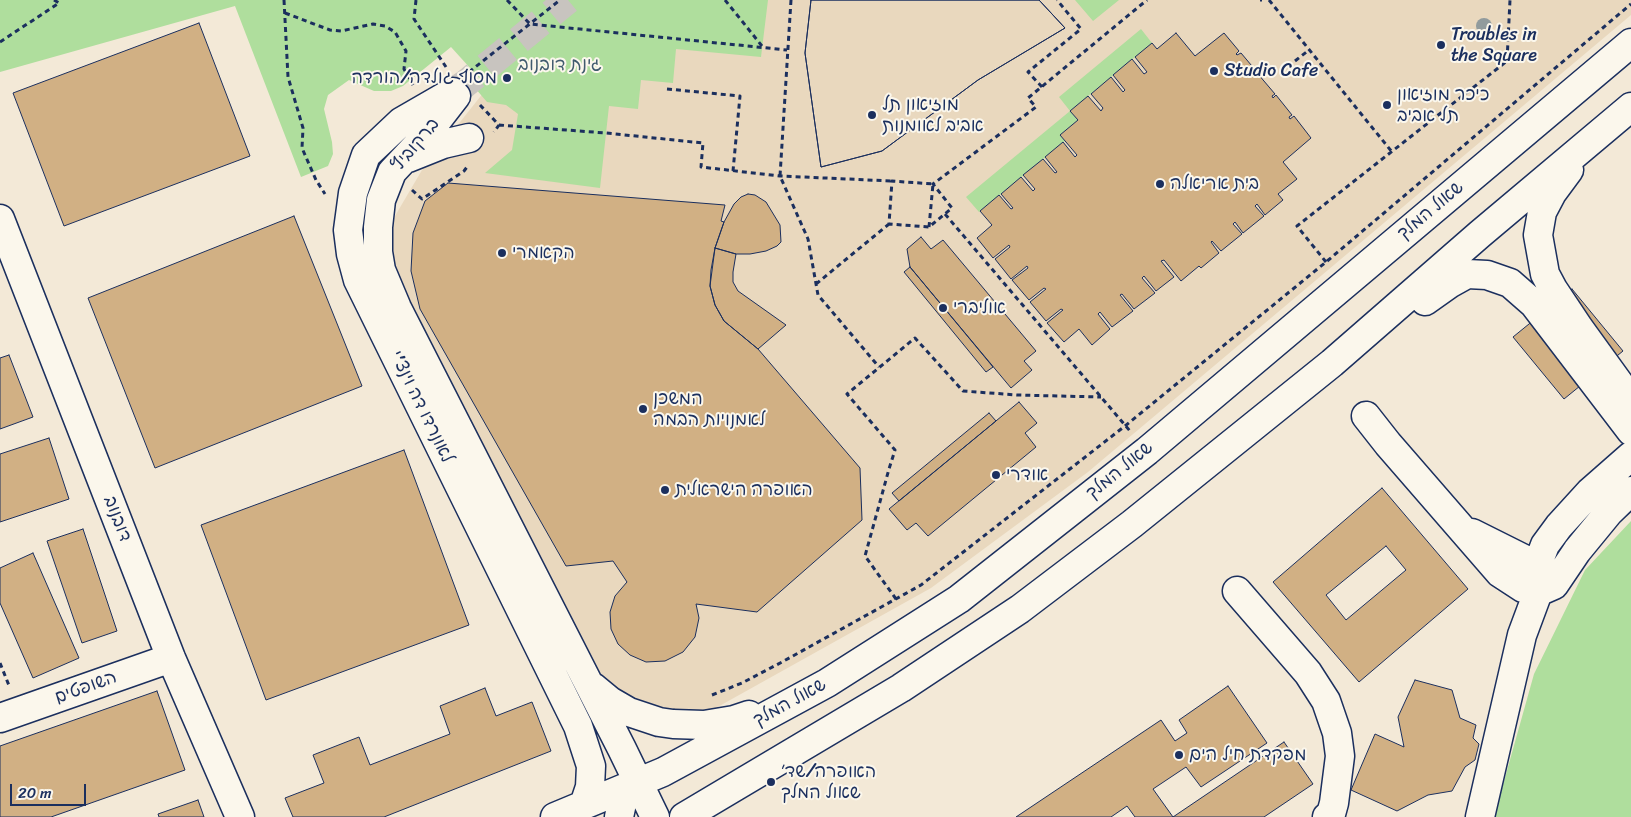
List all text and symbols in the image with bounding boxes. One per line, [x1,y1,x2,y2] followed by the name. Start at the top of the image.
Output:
[1451,24,1537,66] place label: Troubles in the Square
[1435,39,1447,51] marker: Troubles in the Square
[518,54,602,76] park label: גינת דובנוב
[1224,60,1318,82] place label: Studio Cafe
[1208,65,1220,77] marker: Studio Cafe
[351,67,497,89] place label: מסוף גולדה/הורדה
[501,72,513,84] marker: מסוף גולדה/הורדה
[1397,84,1489,126] place label: כיכר מוזיאון תל אביב
[882,94,984,136] place label: מוזיאון תל אביב לאומנות
[1381,99,1393,111] marker: כיכר מוזיאון תל אביב
[866,109,878,121] marker: מוזיאון תל אביב לאומנות
[388,114,444,176] street label: ברקוביץ
[1170,173,1259,195] place label: בית אריאלה
[1394,177,1468,245] street label: שאול המלך
[1154,178,1166,190] marker: בית אריאלה
[512,242,575,264] place label: הקאמרי
[496,247,508,259] marker: הקאמרי
[953,297,1006,319] place label: אוליברי
[937,302,949,314] marker: אוליברי
[385,348,457,466] street label: לאונרדו דה וינצ'י
[653,388,765,430] place label: המשכן לאמנויות הבמה
[637,403,649,415] marker: המשכן לאמנויות הבמה
[1082,438,1158,504] street label: שאול המלך
[1006,464,1048,486] place label: אודרי
[990,469,1002,481] marker: אודרי
[675,479,813,501] place label: האופרה הישראלית
[659,484,671,496] marker: האופרה הישראלית
[98,493,136,545] street label: דובנוב
[52,667,120,709] street label: השופטים
[750,674,830,732] street label: שאול המלך
[1189,744,1307,766] place label: מפקדת חיל הים
[1173,749,1185,761] marker: מפקדת חיל הים
[781,761,876,804] place label: האופרה/שד׳ שאול המלך
[12,774,89,806] scale bar
[765,776,777,788] marker: האופרה/שד׳ שאול המלך
[18,780,52,806] text: 20 m

